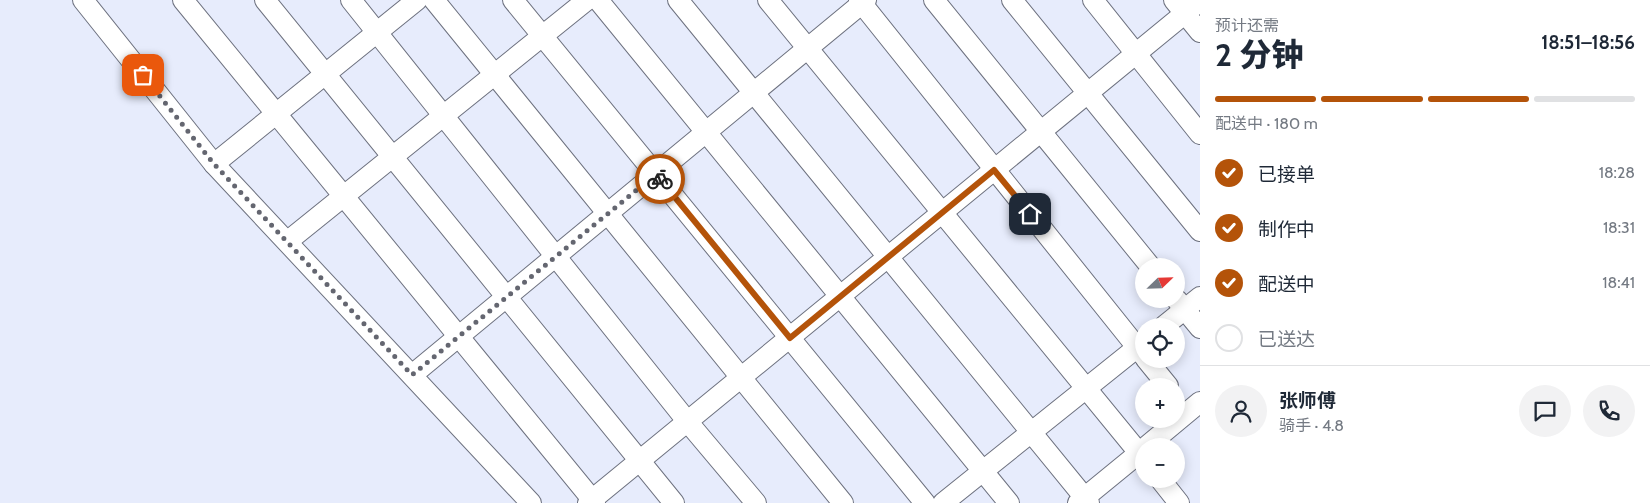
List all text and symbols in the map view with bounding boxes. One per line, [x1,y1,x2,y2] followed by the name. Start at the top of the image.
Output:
[1215,16,1279,35] text: 预计还需
[1541,31,1635,54] text: 18:51–18:56
[1215,35,1303,74] text: 2 分钟
[122,54,164,96] pin
[129,61,157,89] icon: bag
[1215,114,1318,133] text: 配送中 · 180 m
[635,154,685,204] courier
[1215,159,1243,187] icon: check
[1258,163,1315,186] text: 已接单
[1599,163,1635,182] text: 18:28
[646,165,674,193] icon: bike
[1009,193,1051,235] pin
[1016,200,1044,228] icon: home
[1215,214,1243,242] icon: check
[1258,218,1315,241] text: 制作中
[1603,218,1635,237] text: 18:31
[1135,258,1185,308] north arrow
[1135,258,1185,488] map controls
[1215,269,1243,297] icon: check
[1258,273,1315,296] text: 配送中
[1602,273,1635,292] text: 18:41
[1135,318,1185,368] button: locate
[1258,328,1315,351] text: 已送达
[1135,378,1185,428] button: +
[1215,385,1267,437] button: person
[1519,385,1571,437] button: chat
[1583,385,1635,437] button: phone
[1279,389,1336,412] text: 张师傅
[1279,416,1344,435] text: 骑手 · 4.8
[1135,438,1185,488] button: −

